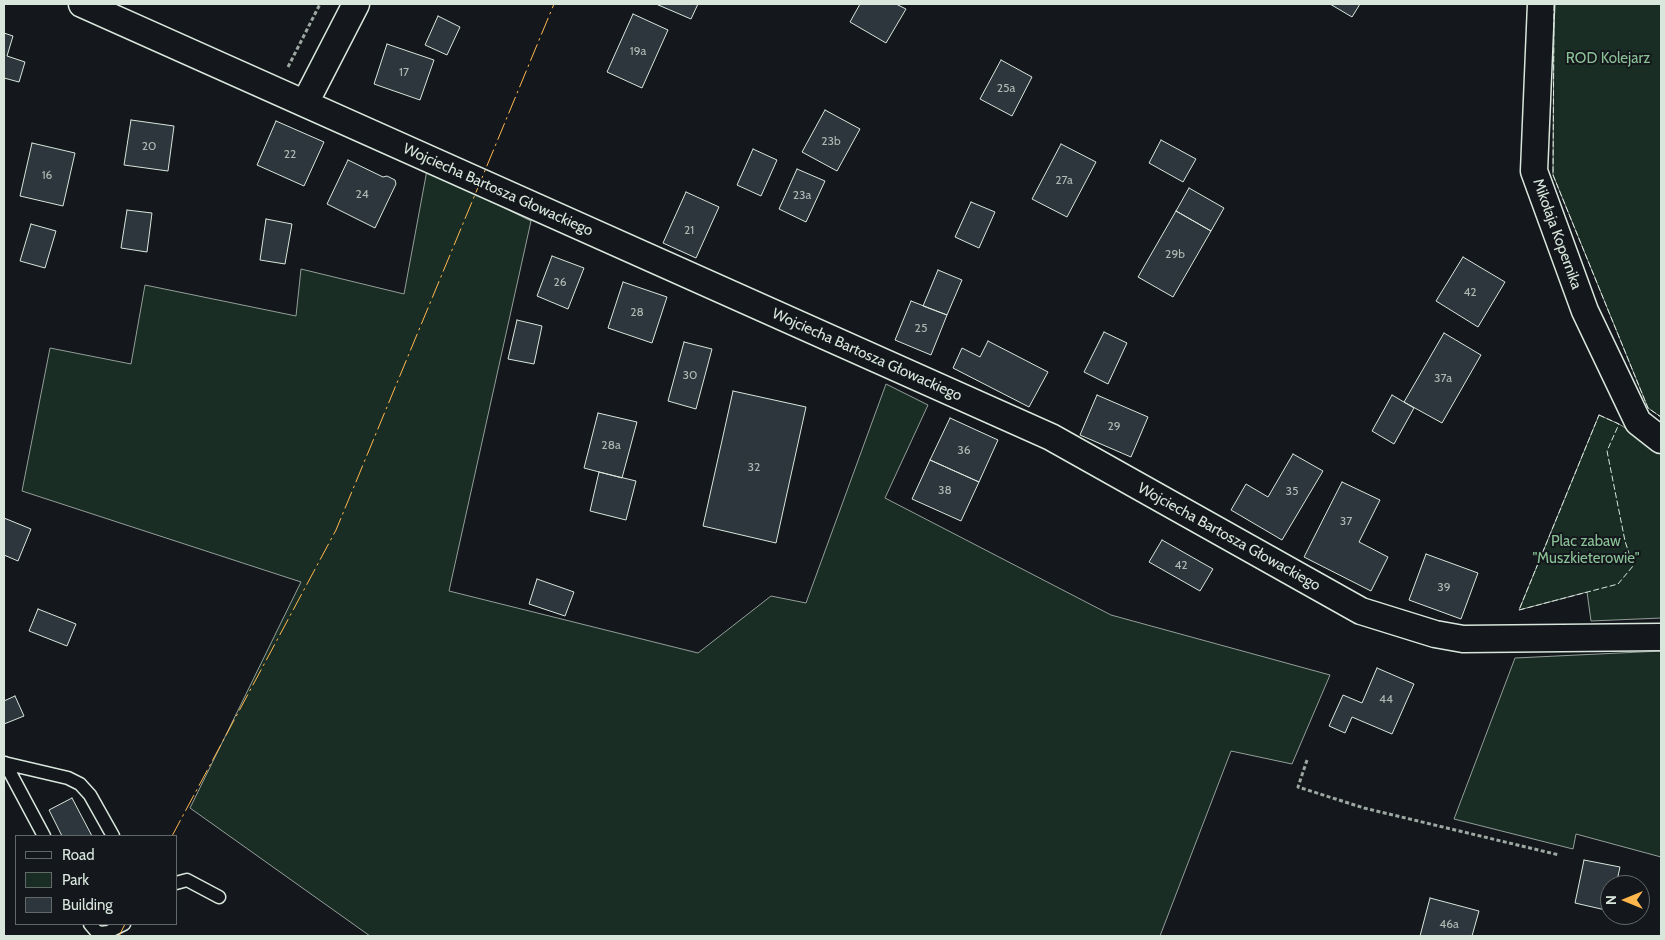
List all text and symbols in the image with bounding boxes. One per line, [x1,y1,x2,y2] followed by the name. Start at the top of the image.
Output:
[630,44,646,58] house number: 19a
[1566,50,1650,68] park label: ROD Kolejarz
[399,65,409,79] house number: 17
[997,81,1015,95] house number: 25a
[821,134,841,148] house number: 23b
[142,139,156,153] house number: 20
[400,140,596,240] street label: Wojciecha Bartosza Głowackiego
[284,147,296,161] house number: 22
[42,168,52,182] house number: 16
[1055,173,1073,187] house number: 27a
[1529,176,1585,292] street label: Mikołaja Kopernika
[355,187,369,201] house number: 24
[793,188,811,202] house number: 23a
[684,223,694,237] house number: 21
[1165,247,1185,261] house number: 29b
[553,275,567,289] house number: 26
[1463,285,1477,299] house number: 42
[630,305,644,319] house number: 28
[769,305,965,405] street label: Wojciecha Bartosza Głowackiego
[915,321,927,335] house number: 25
[683,368,697,382] house number: 30
[1434,371,1452,385] house number: 37a
[1107,419,1121,433] house number: 29
[601,438,621,452] house number: 28a
[957,443,971,457] house number: 36
[748,460,760,474] house number: 32
[1134,479,1324,595] street label: Wojciecha Bartosza Głowackiego
[938,483,952,497] house number: 38
[1286,484,1298,498] house number: 35
[1340,514,1352,528] house number: 37
[1532,533,1640,568] park label: Plac zabaw "Muszkieterowie"
[1174,558,1188,572] house number: 42
[1437,580,1451,594] house number: 39
[1379,692,1393,706] house number: 44
[15,835,178,925] legend
[62,846,95,864] text: Road
[62,871,89,889] text: Park
[1600,875,1650,925] north arrow
[1602,895,1620,905] text: N
[62,896,113,914] text: Building
[1439,917,1459,931] house number: 46a

